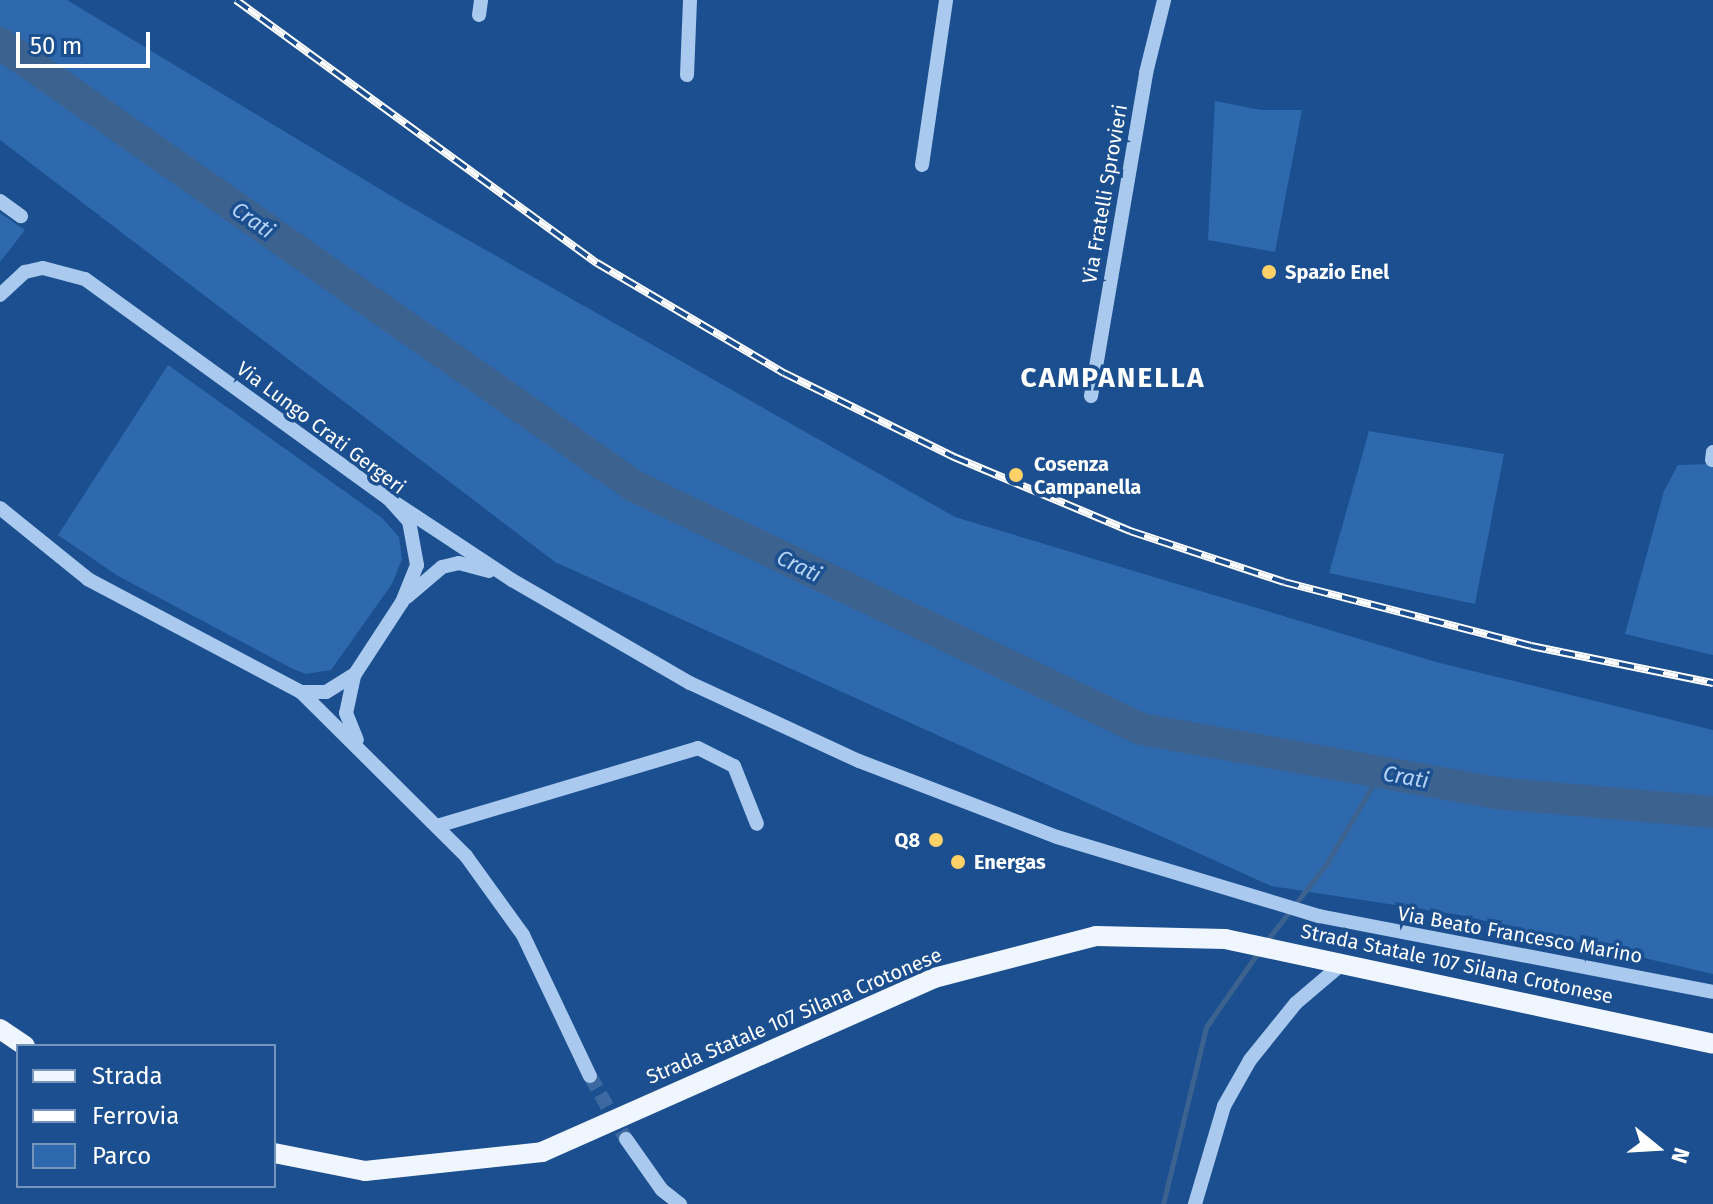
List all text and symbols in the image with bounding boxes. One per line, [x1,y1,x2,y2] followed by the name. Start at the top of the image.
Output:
[20,16,154,66] scale bar
[30,32,82,60] text: 50 m
[1077,102,1133,286] street label: Via Fratelli Sprovieri
[227,196,279,244] water label: Crati
[1285,260,1389,284] place label: Spazio Enel
[1260,263,1278,281] marker: Spazio Enel
[232,357,410,499] street label: Via Lungo Crati Gergeri
[1021,361,1205,395] district label: CAMPANELLA
[1034,452,1141,499] place label: Cosenza Campanella
[1005,464,1027,486] marker: Cosenza Campanella
[773,544,825,588] water label: Crati
[1381,760,1431,794] water label: Crati
[895,828,920,852] place label: Q8
[927,831,945,849] marker: Q8
[974,850,1046,874] place label: Energas
[949,853,967,871] marker: Energas
[1396,902,1644,968] street label: Via Beato Francesco Marino
[1299,919,1615,1009] street label: Strada Statale 107 Silana Crotonese
[643,943,945,1089] street label: Strada Statale 107 Silana Crotonese
[16,1044,276,1188] legend
[92,1062,163,1090] text: Strada
[92,1102,179,1130] text: Ferrovia
[1617,1108,1697,1188] north arrow
[92,1142,151,1170] text: Parco
[1665,1144,1695,1167] text: N

